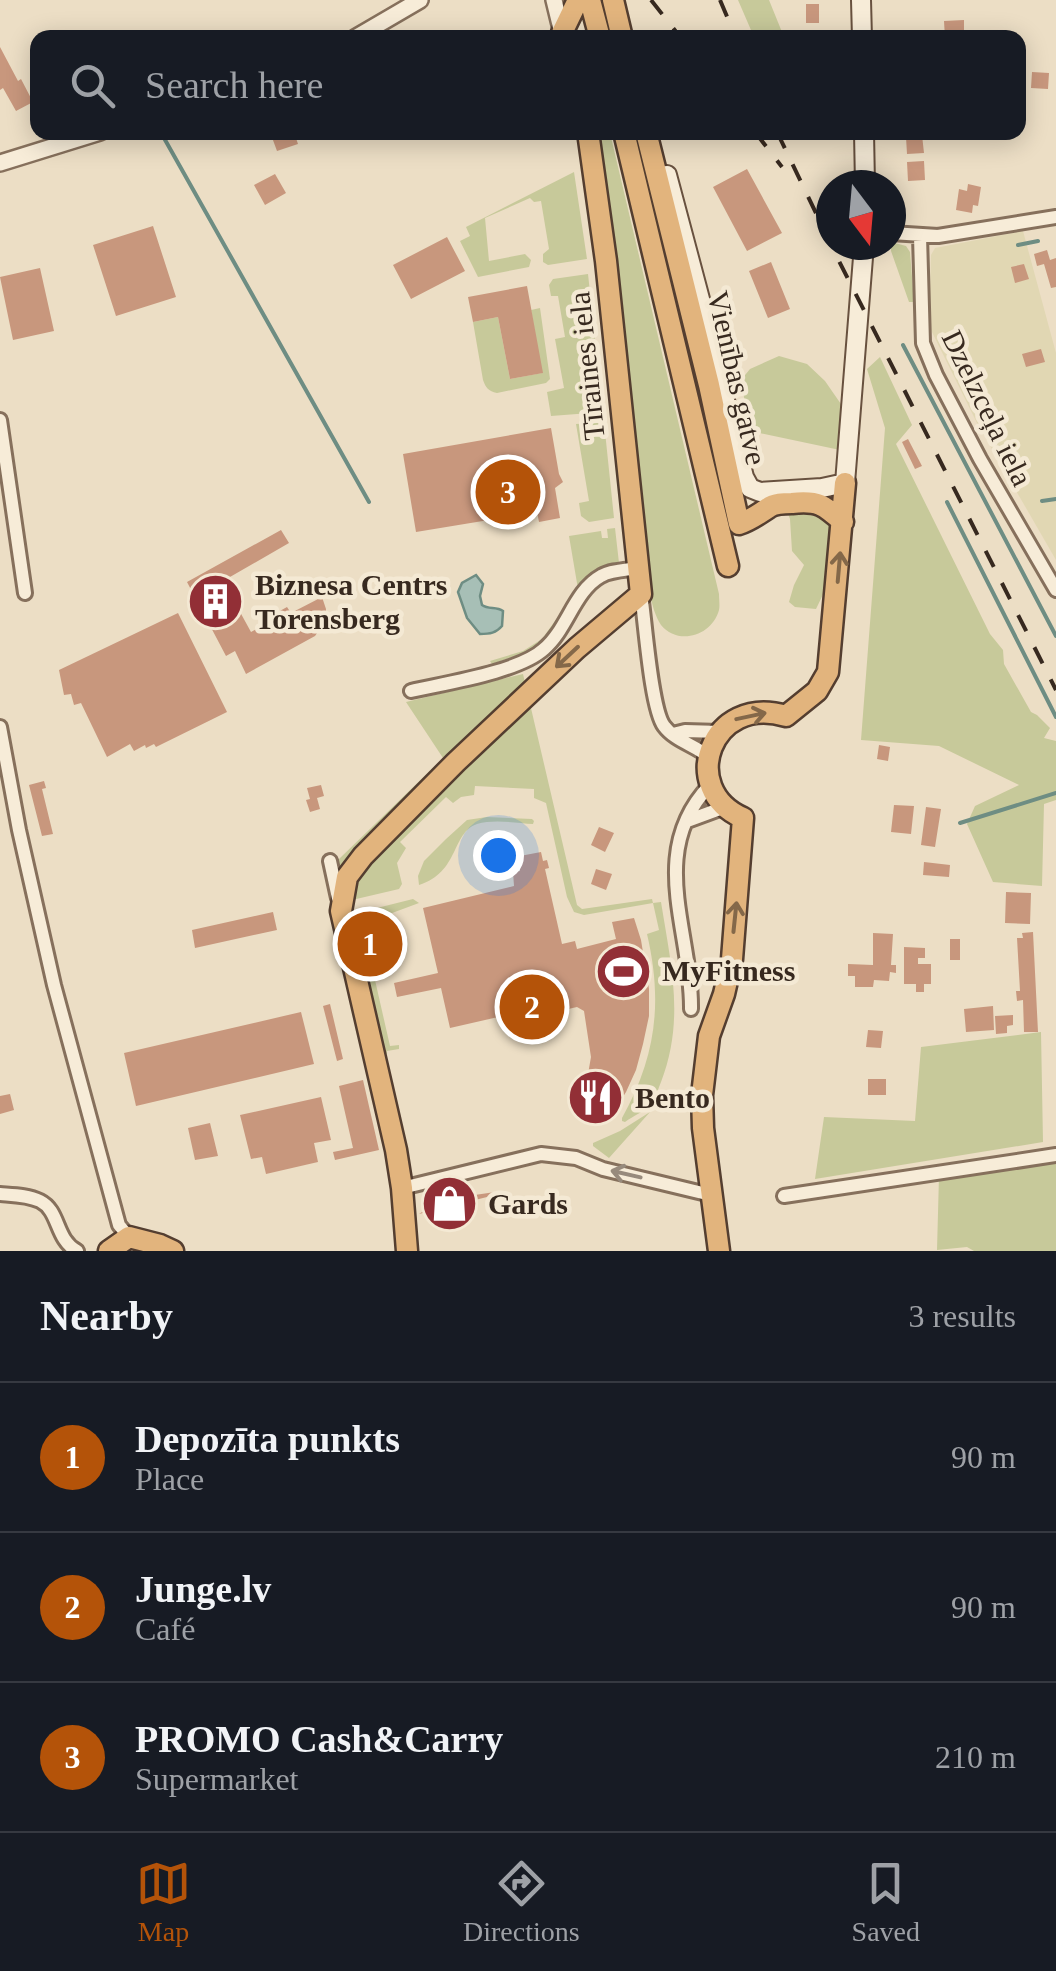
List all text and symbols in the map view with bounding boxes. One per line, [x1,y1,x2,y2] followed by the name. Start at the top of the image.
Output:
[30,30,1026,140] search box
[65,58,120,113] icon: search
[145,64,323,106] text: Search here
[816,170,906,260] north arrow
[701,288,774,468] street label: Vienības gatve
[562,290,611,442] street label: Tīraines iela
[935,325,1039,491] street label: Dzelzceļa iela
[476,454,540,530] pin: 3
[830,552,849,584] one-way arrow
[255,568,447,635] place label: Biznesa Centrs Torensberg
[186,572,246,632] building icon: Biznesa Centrs Torensberg
[555,645,580,668] one-way arrow
[734,705,766,724] one-way arrow
[473,830,524,881] your location
[726,902,745,934] one-way arrow
[338,906,402,982] pin: 1
[593,941,653,1001] sports icon: MyFitness
[662,954,795,987] place label: MyFitness
[500,970,564,1044] pin: 2
[566,1068,626,1128] restaurant icon: Bento
[635,1081,710,1114] place label: Bento
[611,1164,642,1183] one-way arrow
[419,1174,479,1234] shop icon: Gards
[488,1187,568,1220] place label: Gards
[40,1293,173,1339] text: Nearby
[908,1298,1016,1334] text: 3 results
[135,1418,400,1460] text: Depozīta punkts
[65,1439,81,1475] text: 1
[951,1439,1016,1475] text: 90 m
[135,1461,204,1497] text: Place
[135,1568,271,1610] text: Junge.lv
[65,1589,81,1625] text: 2
[951,1589,1016,1625] text: 90 m
[135,1611,195,1647] text: Café
[135,1718,503,1760] text: PROMO Cash&Carry
[65,1739,81,1775] text: 3
[935,1739,1016,1775] text: 210 m
[135,1761,299,1797] text: Supermarket
[136,1856,191,1948] tab: Map
[463,1856,580,1948] tab: Directions
[852,1856,920,1948] tab: Saved

